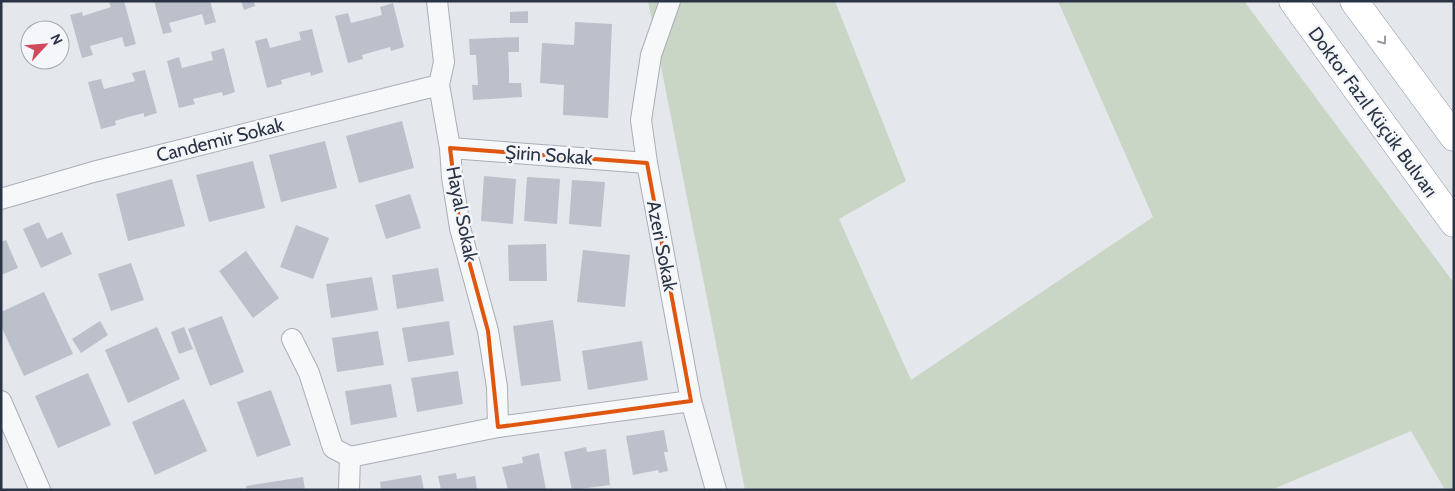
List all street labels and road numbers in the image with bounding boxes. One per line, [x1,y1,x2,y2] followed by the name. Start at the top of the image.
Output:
[1303,22,1443,202] street label: Doktor Fazıl Küçük Bulvarı
[154,113,286,167] street label: Candemir Sokak
[504,140,594,170] street label: Şirin Sokak
[441,164,483,264] street label: Hayal Sokak
[642,199,682,294] street label: Azeri Sokak

